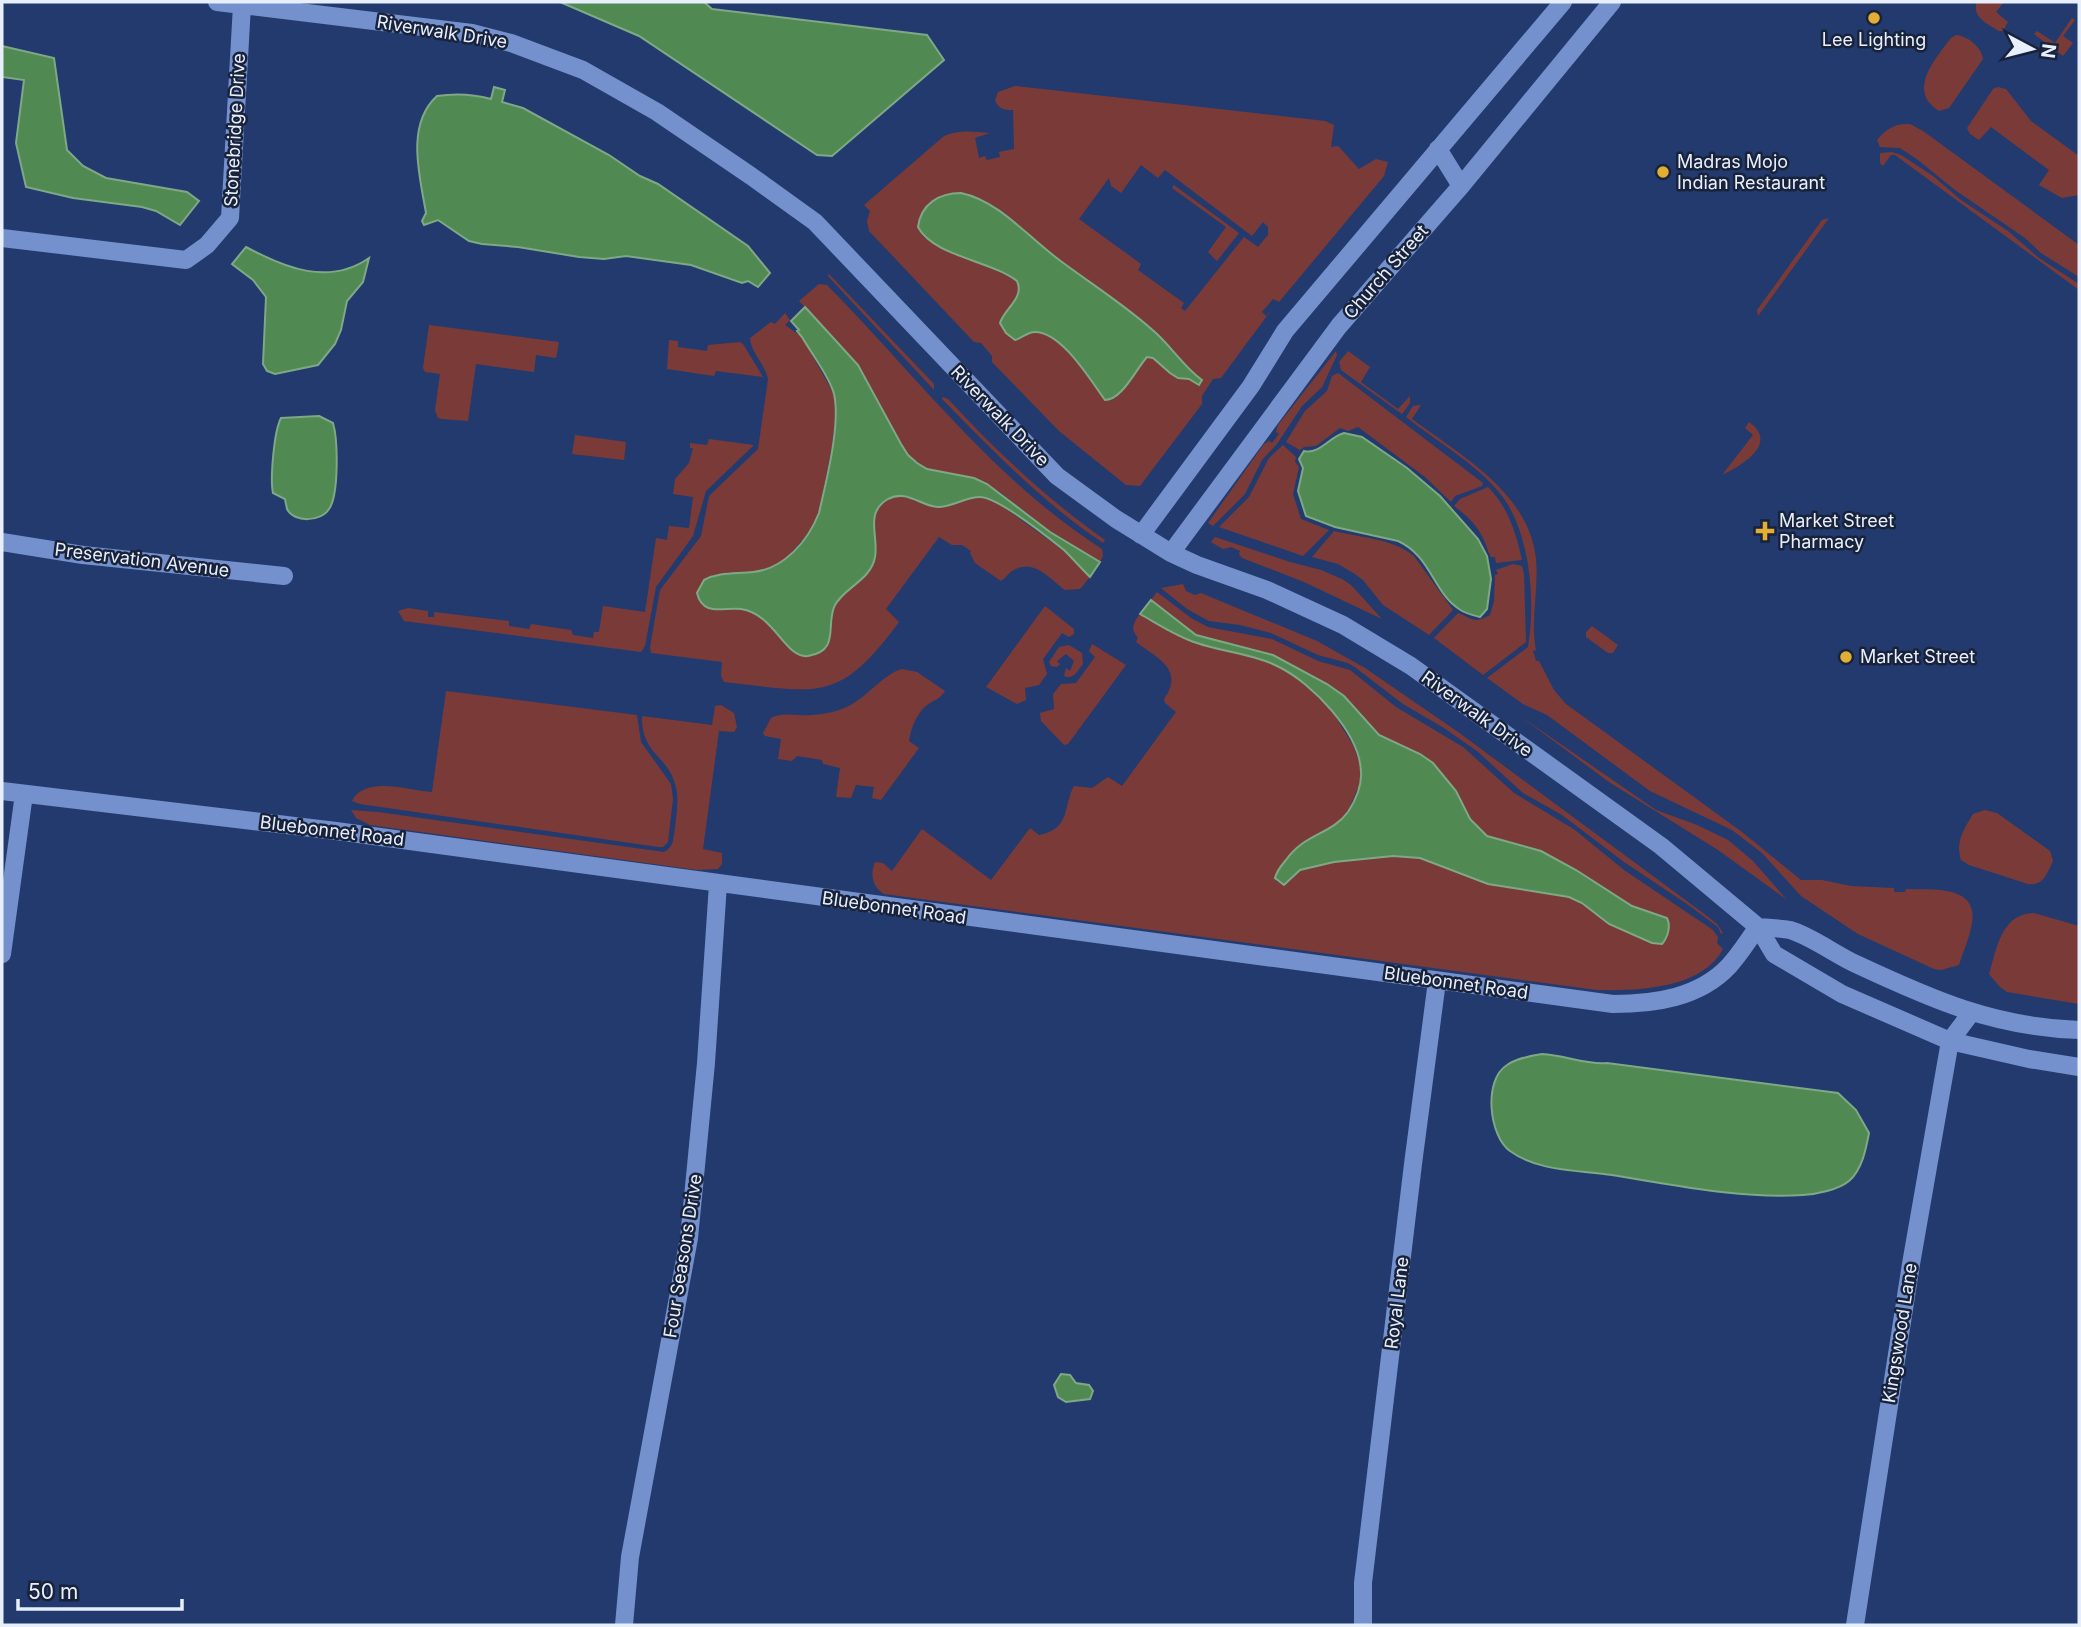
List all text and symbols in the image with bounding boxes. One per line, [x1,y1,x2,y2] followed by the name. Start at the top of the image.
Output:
[1866,10,1882,26] marker: Lee Lighting
[375,11,509,52] street label: Riverwalk Drive
[1997,14,2067,84] north arrow
[1822,29,1926,50] place label: Lee Lighting
[2036,42,2061,60] text: N
[220,53,249,207] street label: Stonebridge Drive
[1677,151,1825,193] place label: Madras Mojo Indian Restaurant
[1655,164,1671,180] marker: Madras Mojo Indian Restaurant
[1339,220,1432,323] street label: Church Street
[947,361,1054,470] street label: Riverwalk Drive
[1779,510,1894,552] place label: Market Street Pharmacy
[1757,523,1773,539] marker: Market Street Pharmacy
[54,538,230,581] street label: Preservation Avenue
[1860,646,1975,667] place label: Market Street
[1838,649,1854,665] marker: Market Street
[1418,666,1537,761] street label: Riverwalk Drive
[259,811,405,850] street label: Bluebonnet Road
[821,887,967,928] street label: Bluebonnet Road
[1383,962,1529,1003] street label: Bluebonnet Road
[659,1172,706,1339] street label: Four Seasons Drive
[1380,1256,1413,1350] street label: Royal Lane
[1878,1261,1921,1404] street label: Kingswood Lane
[18,1568,182,1612] scale bar
[28,1579,78,1604] text: 50 m

